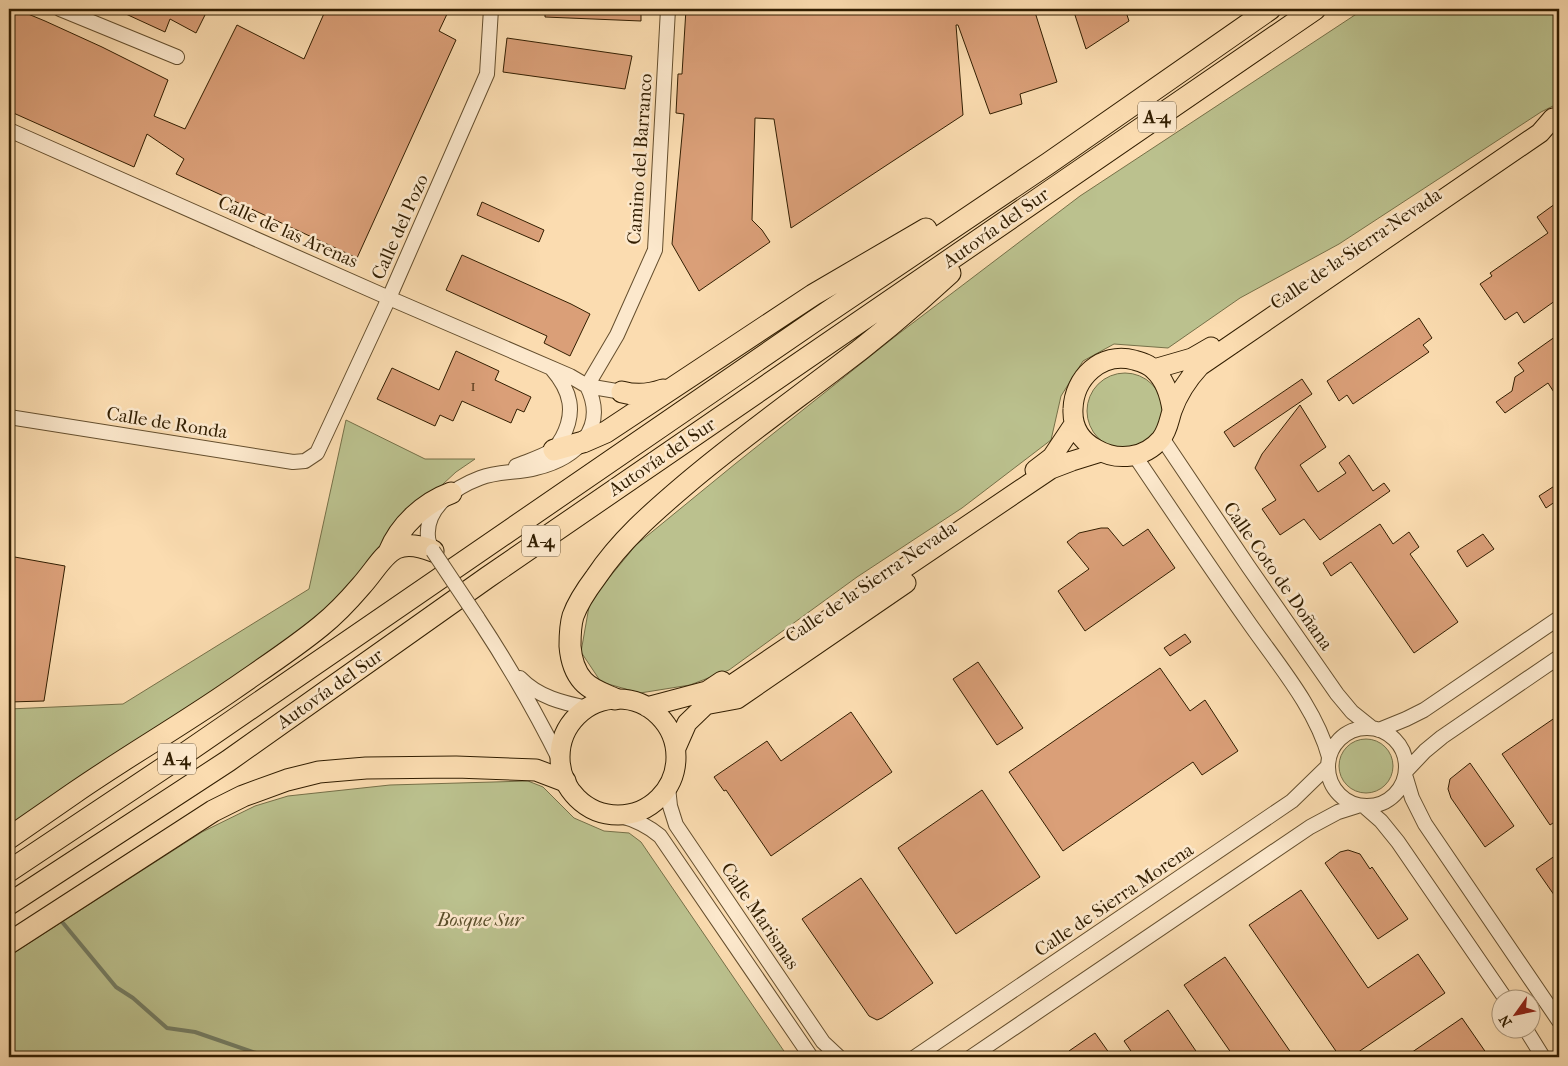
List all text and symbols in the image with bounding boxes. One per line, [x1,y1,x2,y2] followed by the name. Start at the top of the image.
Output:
[623,72,657,245] street label: Camino del Barranco
[1138,101,1176,132] road number: A-4
[367,171,433,283] street label: Calle del Pozo
[938,183,1054,273] street label: Autovía del Sur
[1266,183,1446,314] street label: Calle de la Sierra Nevada
[215,191,361,273] street label: Calle de las Arenas
[470,376,476,395] house number: 1
[105,403,229,443] street label: Calle de Ronda
[603,413,720,501] street label: Autovía del Sur
[1219,498,1338,654] street label: Calle Coto de Doñana
[781,516,961,647] street label: Calle de la Sierra Nevada
[522,526,560,556] road number: A-4
[272,644,388,734] street label: Autovía del Sur
[158,744,196,774] road number: A-4
[1030,839,1198,961] street label: Calle de Sierra Morena
[716,858,804,974] street label: Calle Marismas
[436,909,525,931] park label: Bosque Sur
[1490,988,1540,1038] north arrow
[1495,1011,1516,1030] text: N

